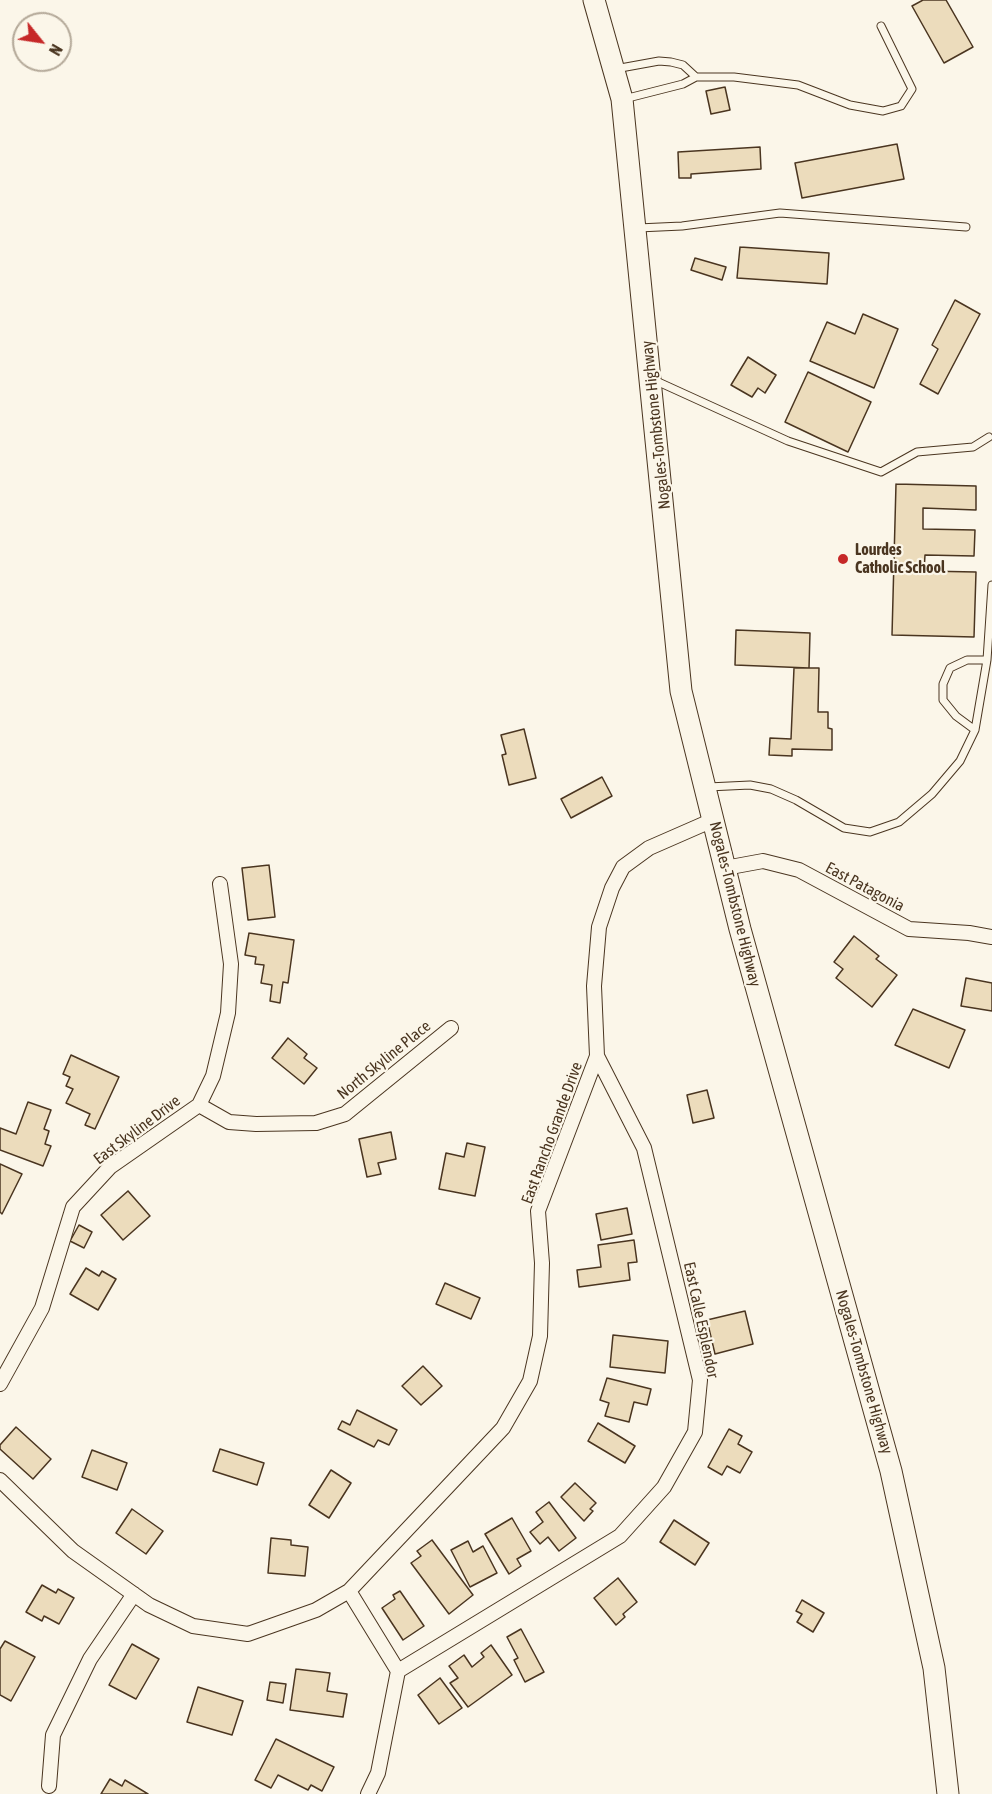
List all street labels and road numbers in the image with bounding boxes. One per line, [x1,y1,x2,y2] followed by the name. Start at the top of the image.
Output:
[638,340,674,510] street label: Nogales-Tombstone Highway
[705,819,765,989] street label: Nogales-Tombstone Highway
[822,858,908,916] street label: East Patagonia
[334,1017,434,1103] street label: North Skyline Place
[517,1059,587,1207] street label: East Rancho Grande Drive
[90,1091,184,1169] street label: East Skyline Drive
[679,1260,723,1380] street label: East Calle Esplendor
[831,1288,897,1456] street label: Nogales-Tombstone Highway

